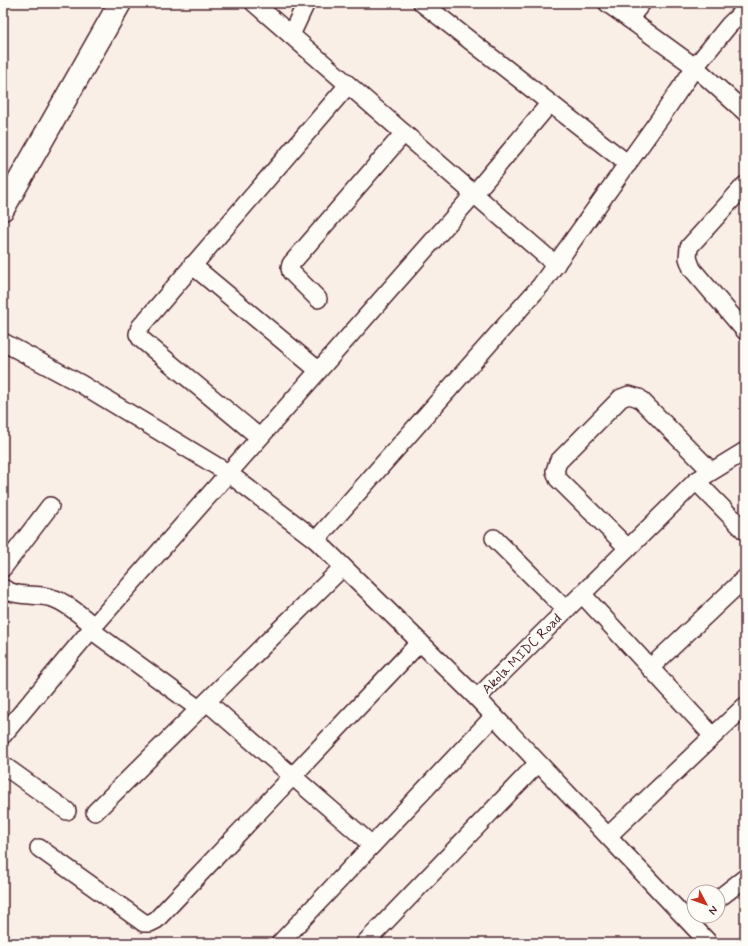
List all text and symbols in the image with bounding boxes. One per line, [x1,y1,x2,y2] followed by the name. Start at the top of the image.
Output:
[478,610,566,698] street label: Akola MIDC Road
[686,884,726,924] north arrow
[705,903,720,917] text: N

